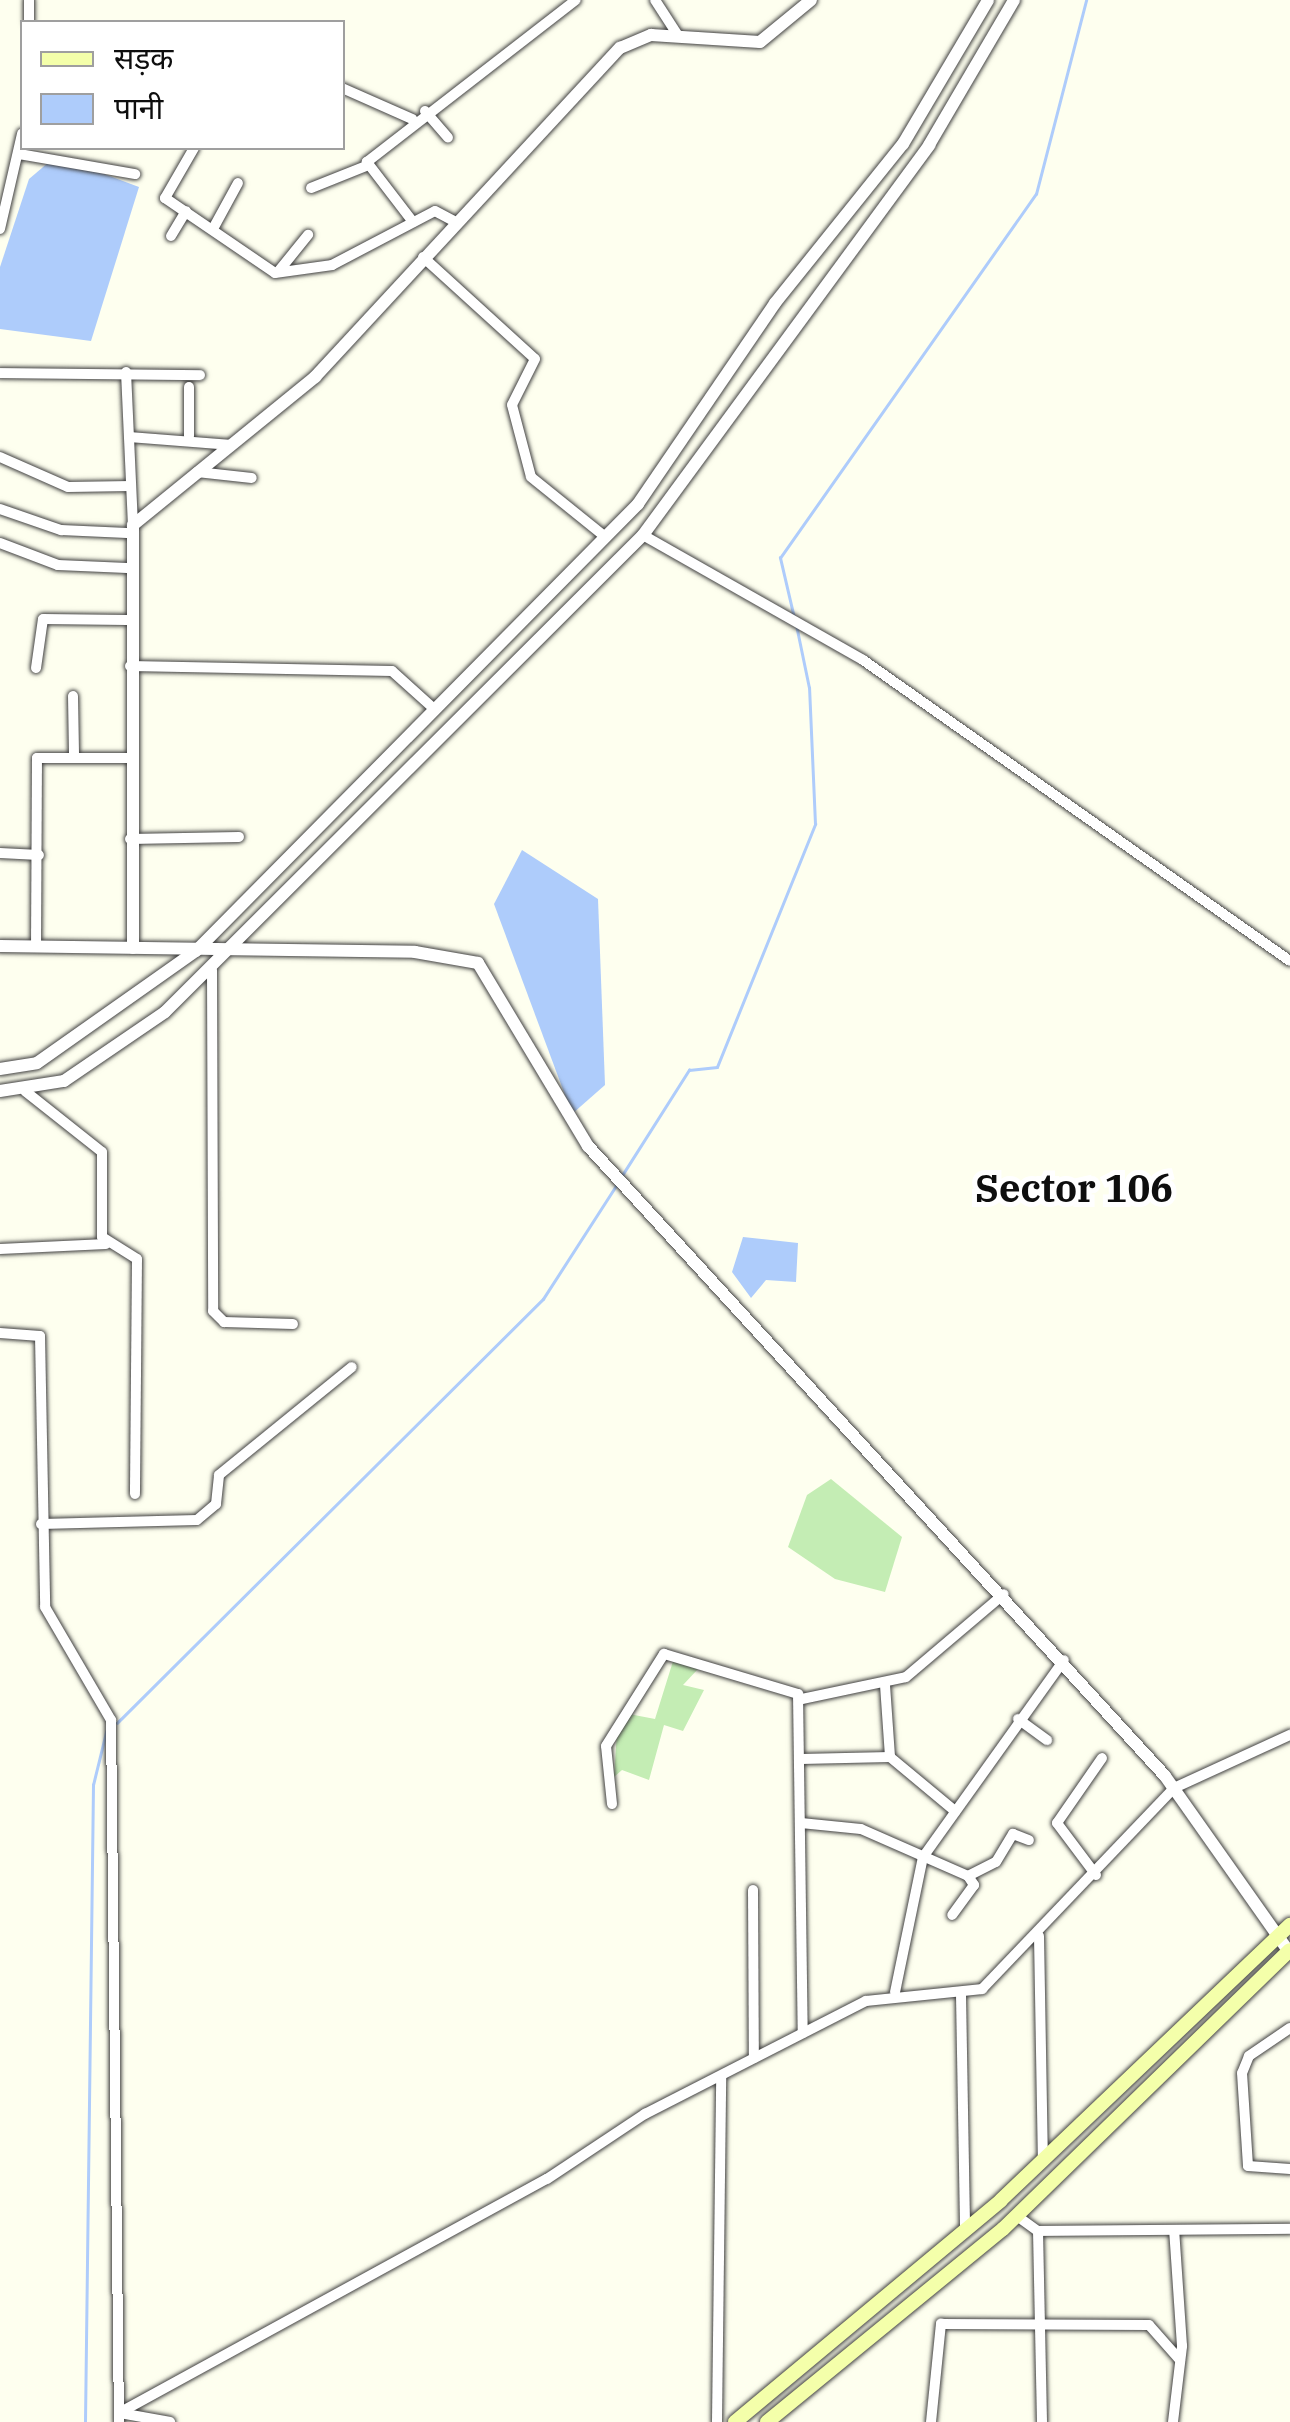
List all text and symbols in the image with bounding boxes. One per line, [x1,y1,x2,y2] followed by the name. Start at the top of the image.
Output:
[20,20,345,150] legend
[114,38,173,77] text: सड़क
[114,88,163,127] text: पानी
[975,1165,1173,1211] district label: Sector 106

